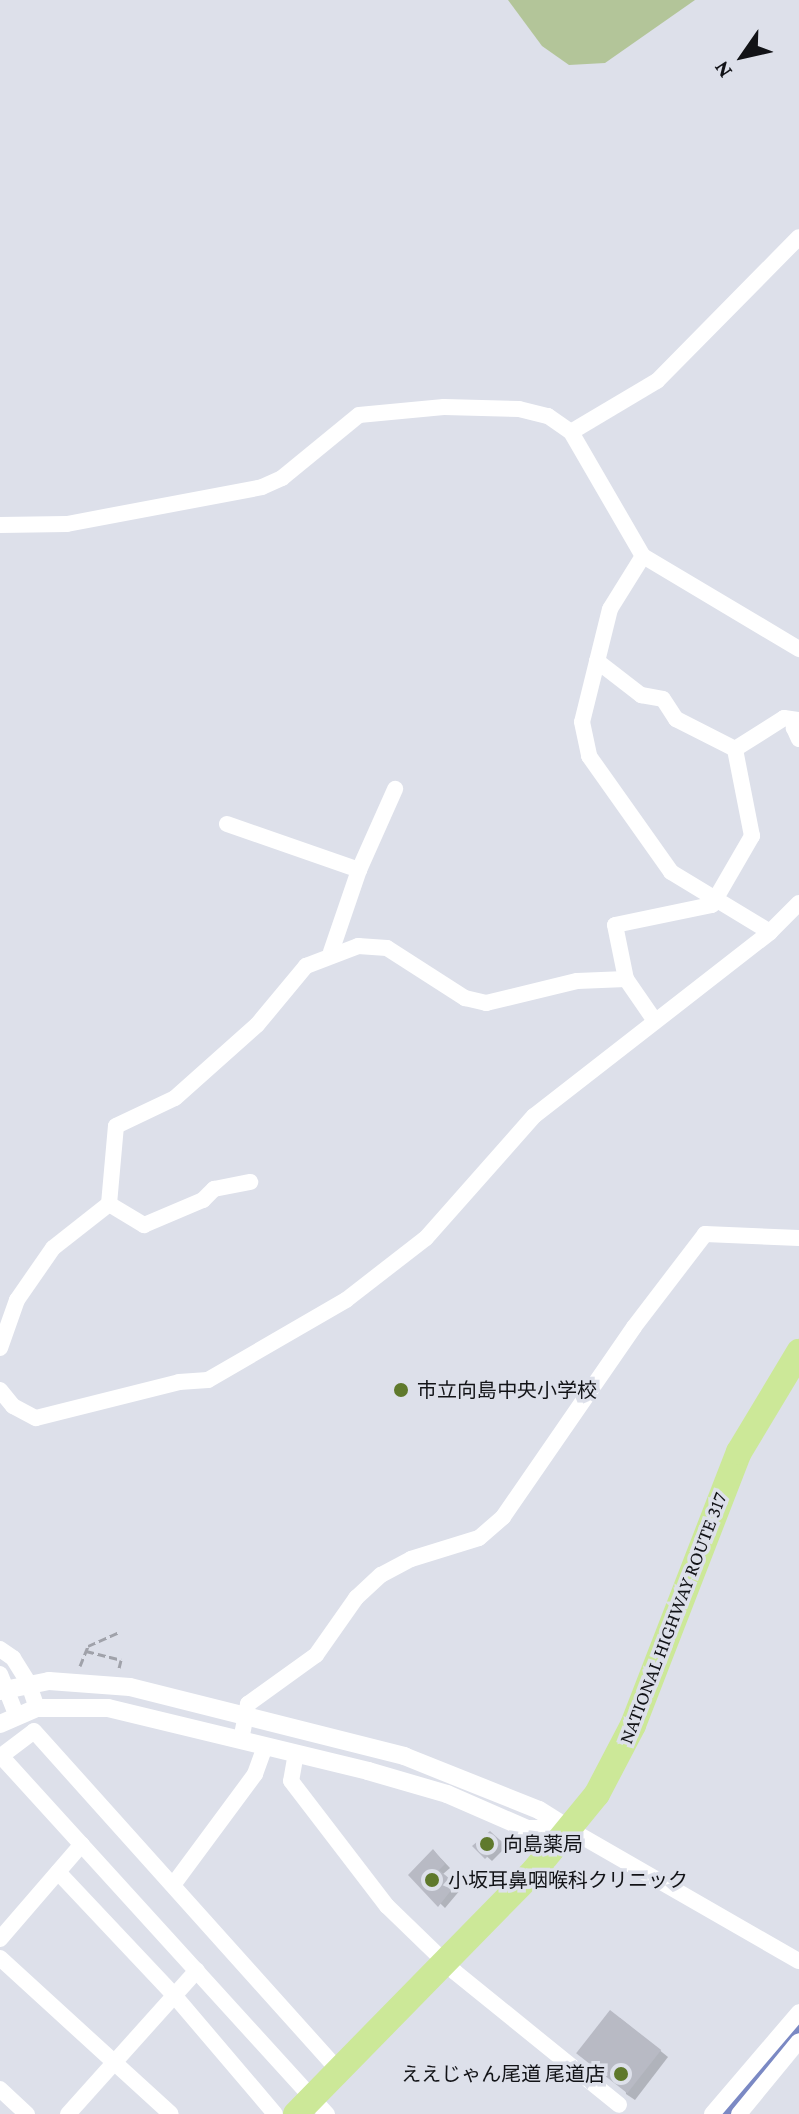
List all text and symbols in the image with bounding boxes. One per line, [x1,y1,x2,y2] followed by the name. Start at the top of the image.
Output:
[703,16,783,96] north arrow
[708,56,737,83] text: N
[417,1378,597,1402] place label: 市立向島中央小学校
[392,1381,410,1399] marker: 市立向島中央小学校
[614,1489,732,1747] street label: NATIONAL HIGHWAY ROUTE 317
[503,1832,583,1856] place label: 向島薬局
[478,1835,496,1853] marker: 向島薬局
[448,1868,688,1892] place label: 小坂耳鼻咽喉科クリニック
[423,1871,441,1889] marker: 小坂耳鼻咽喉科クリニック
[401,2062,605,2086] place label: ええじゃん尾道 尾道店
[612,2065,630,2083] marker: ええじゃん尾道 尾道店

